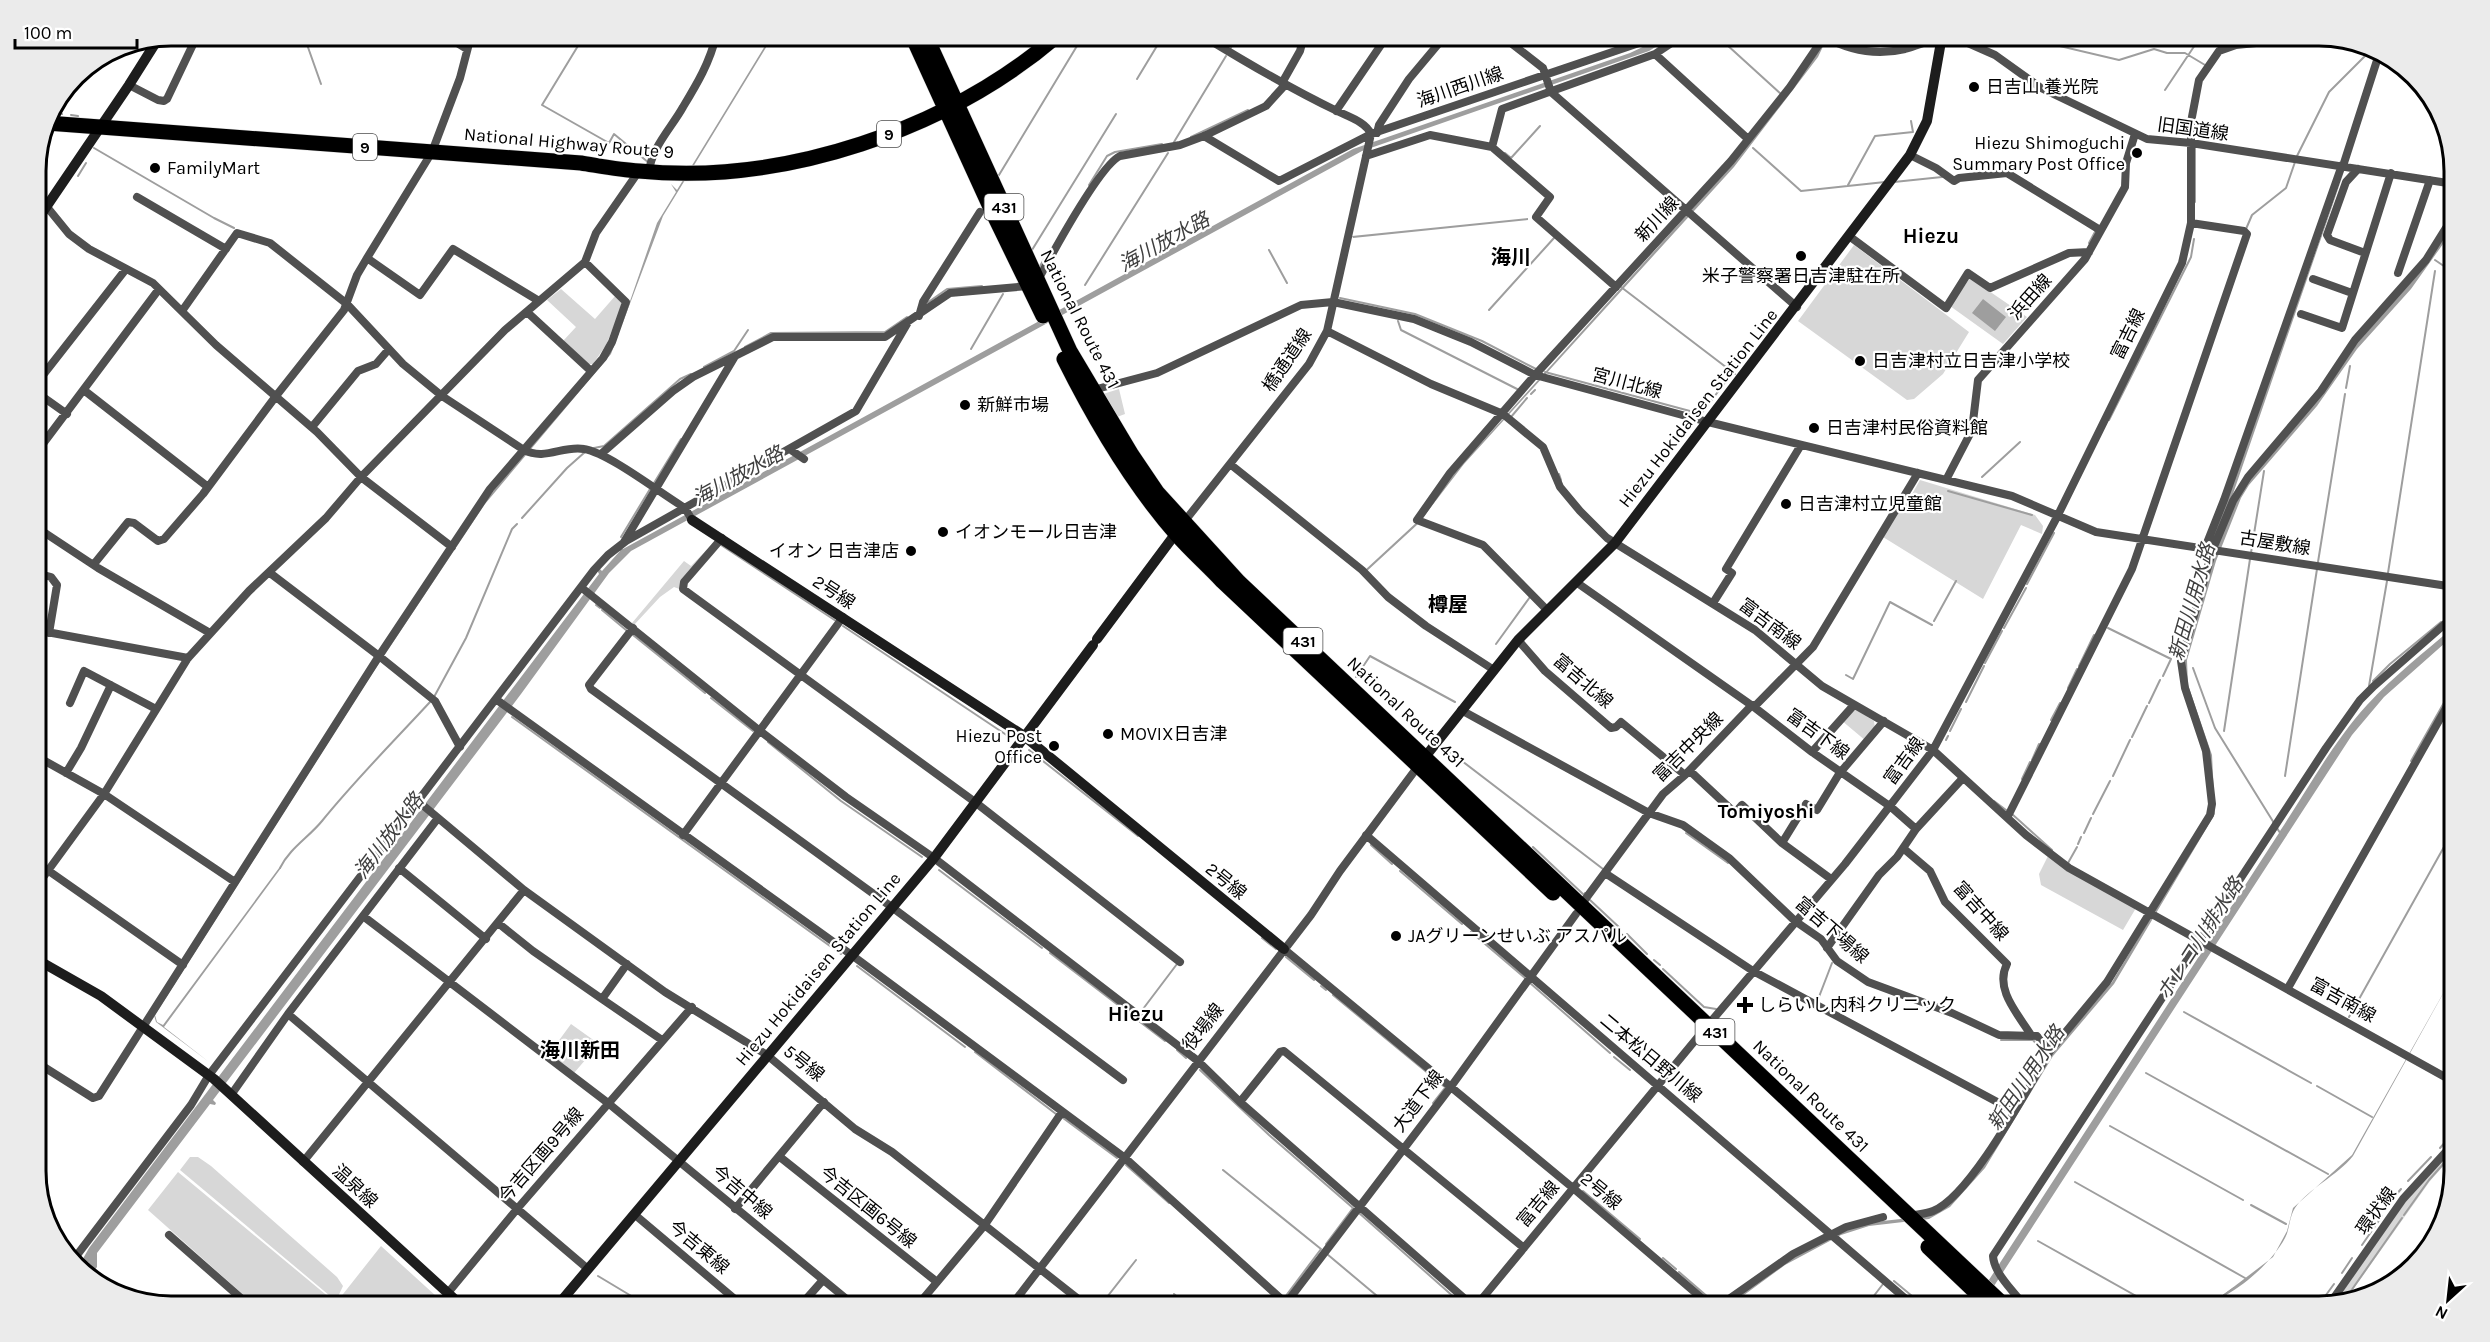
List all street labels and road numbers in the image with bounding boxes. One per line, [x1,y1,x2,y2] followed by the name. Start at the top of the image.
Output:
[1414,62,1506,112] street label: 海川西川線
[2156,113,2230,145] street label: 旧国道線
[877,121,901,147] road number: 9
[463,123,675,163] street label: National Highway Route 9
[353,134,377,160] road number: 9
[1631,192,1683,246] street label: 新川線
[984,194,1024,220] road number: 431
[1035,246,1125,392] street label: National Route 431
[2004,270,2056,324] street label: 浜田線
[1614,304,1782,512] street label: Hiezu Hokidaisen Station Line
[2106,305,2150,363] street label: 富吉線
[1258,324,1316,396] street label: 橋通道線
[1589,363,1665,403] street label: 宮川北線
[2238,527,2312,559] street label: 古屋敷線
[809,570,859,614] street label: 2号線
[1735,594,1805,654] street label: 富吉南線
[1284,628,1322,654] road number: 431
[1549,649,1617,713] street label: 富吉北線
[1343,652,1469,772] street label: National Route 431
[1782,704,1854,764] street label: 富吉下線
[1648,707,1728,787] street label: 富吉中央線
[1879,733,1929,789] street label: 富吉線
[1201,858,1251,904] street label: 2号線
[730,868,906,1070] street label: Hiezu Hokidaisen Station Line
[1949,877,2013,945] street label: 富吉中線
[1791,892,1873,968] street label: 富吉下場線
[2306,973,2380,1027] street label: 富吉南線
[1178,999,1228,1055] street label: 役場線
[1596,1009,1706,1107] street label: 二本松日野川線
[1696,1019,1734,1045] road number: 431
[1748,1035,1874,1157] street label: National Route 431
[779,1040,829,1086] street label: 5号線
[1388,1066,1448,1136] street label: 大道下線
[494,1103,588,1207] street label: 今吉区画9号線
[328,1160,382,1212] street label: 温泉線
[707,1160,777,1224] street label: 今吉中線
[815,1161,921,1253] street label: 今吉区画6号線
[1576,1168,1626,1214] street label: 2号線
[1512,1176,1564,1232] street label: 富吉線
[2351,1183,2401,1239] street label: 環状線
[664,1215,734,1279] street label: 今吉東線

